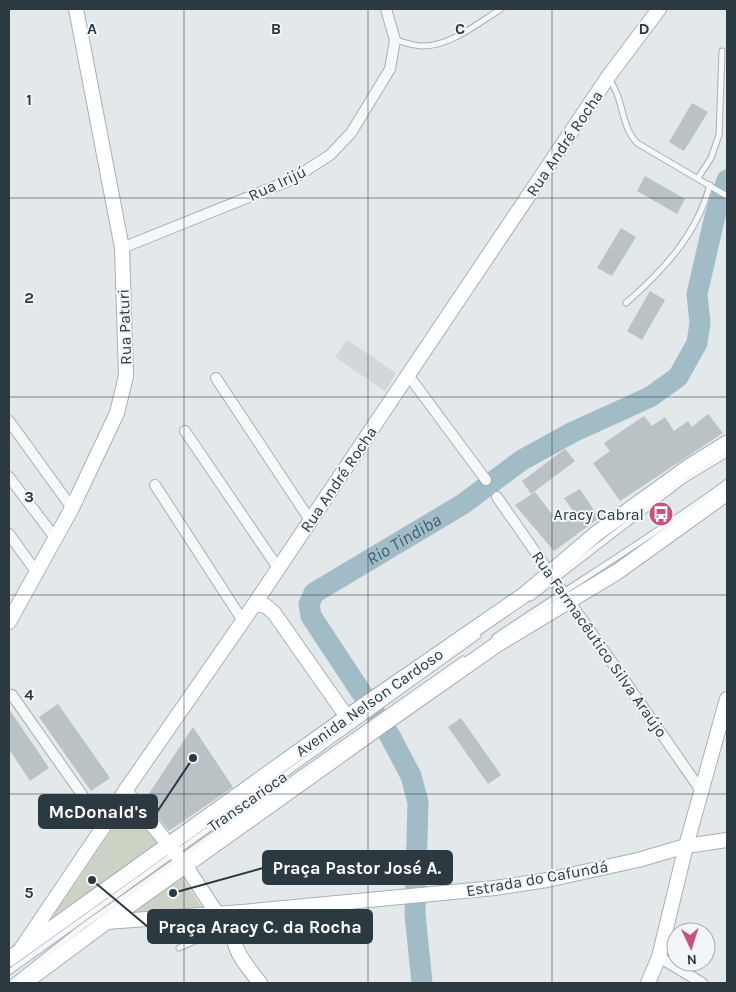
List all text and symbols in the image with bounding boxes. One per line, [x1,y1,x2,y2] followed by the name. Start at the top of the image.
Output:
[87,19,97,38] text: A
[271,19,281,38] text: B
[455,19,465,38] text: C
[639,19,650,38] text: D
[522,87,607,200] street label: Rua André Rocha
[26,90,32,109] text: 1
[245,162,309,205] street label: Rua Irijú
[24,288,34,307] text: 2
[114,289,135,365] street label: Rua Paturi
[296,423,381,536] street label: Rua André Rocha
[24,487,34,506] text: 3
[648,501,674,527] bus stop icon: Aracy Cabral
[554,505,644,524] place label: Aracy Cabral
[362,509,445,570] water label: Rio Tindiba
[528,547,671,741] street label: Rua Farmacêutico Silva Araújo
[292,644,447,761] street label: Avenida Nelson Cardoso
[24,685,34,704] text: 4
[204,767,291,836] street label: Transcarioca
[39,795,157,828] callout: McDonald's
[49,801,147,823] text: McDonald's
[263,851,452,884] callout: Praça Pastor José A.
[273,857,442,879] text: Praça Pastor José A.
[465,857,610,900] street label: Estrada do Cafundá
[24,883,34,902] text: 5
[148,910,372,943] callout: Praça Aracy C. da Rocha
[158,916,362,938] text: Praça Aracy C. da Rocha
[666,922,716,972] north arrow
[686,951,697,968] text: N

